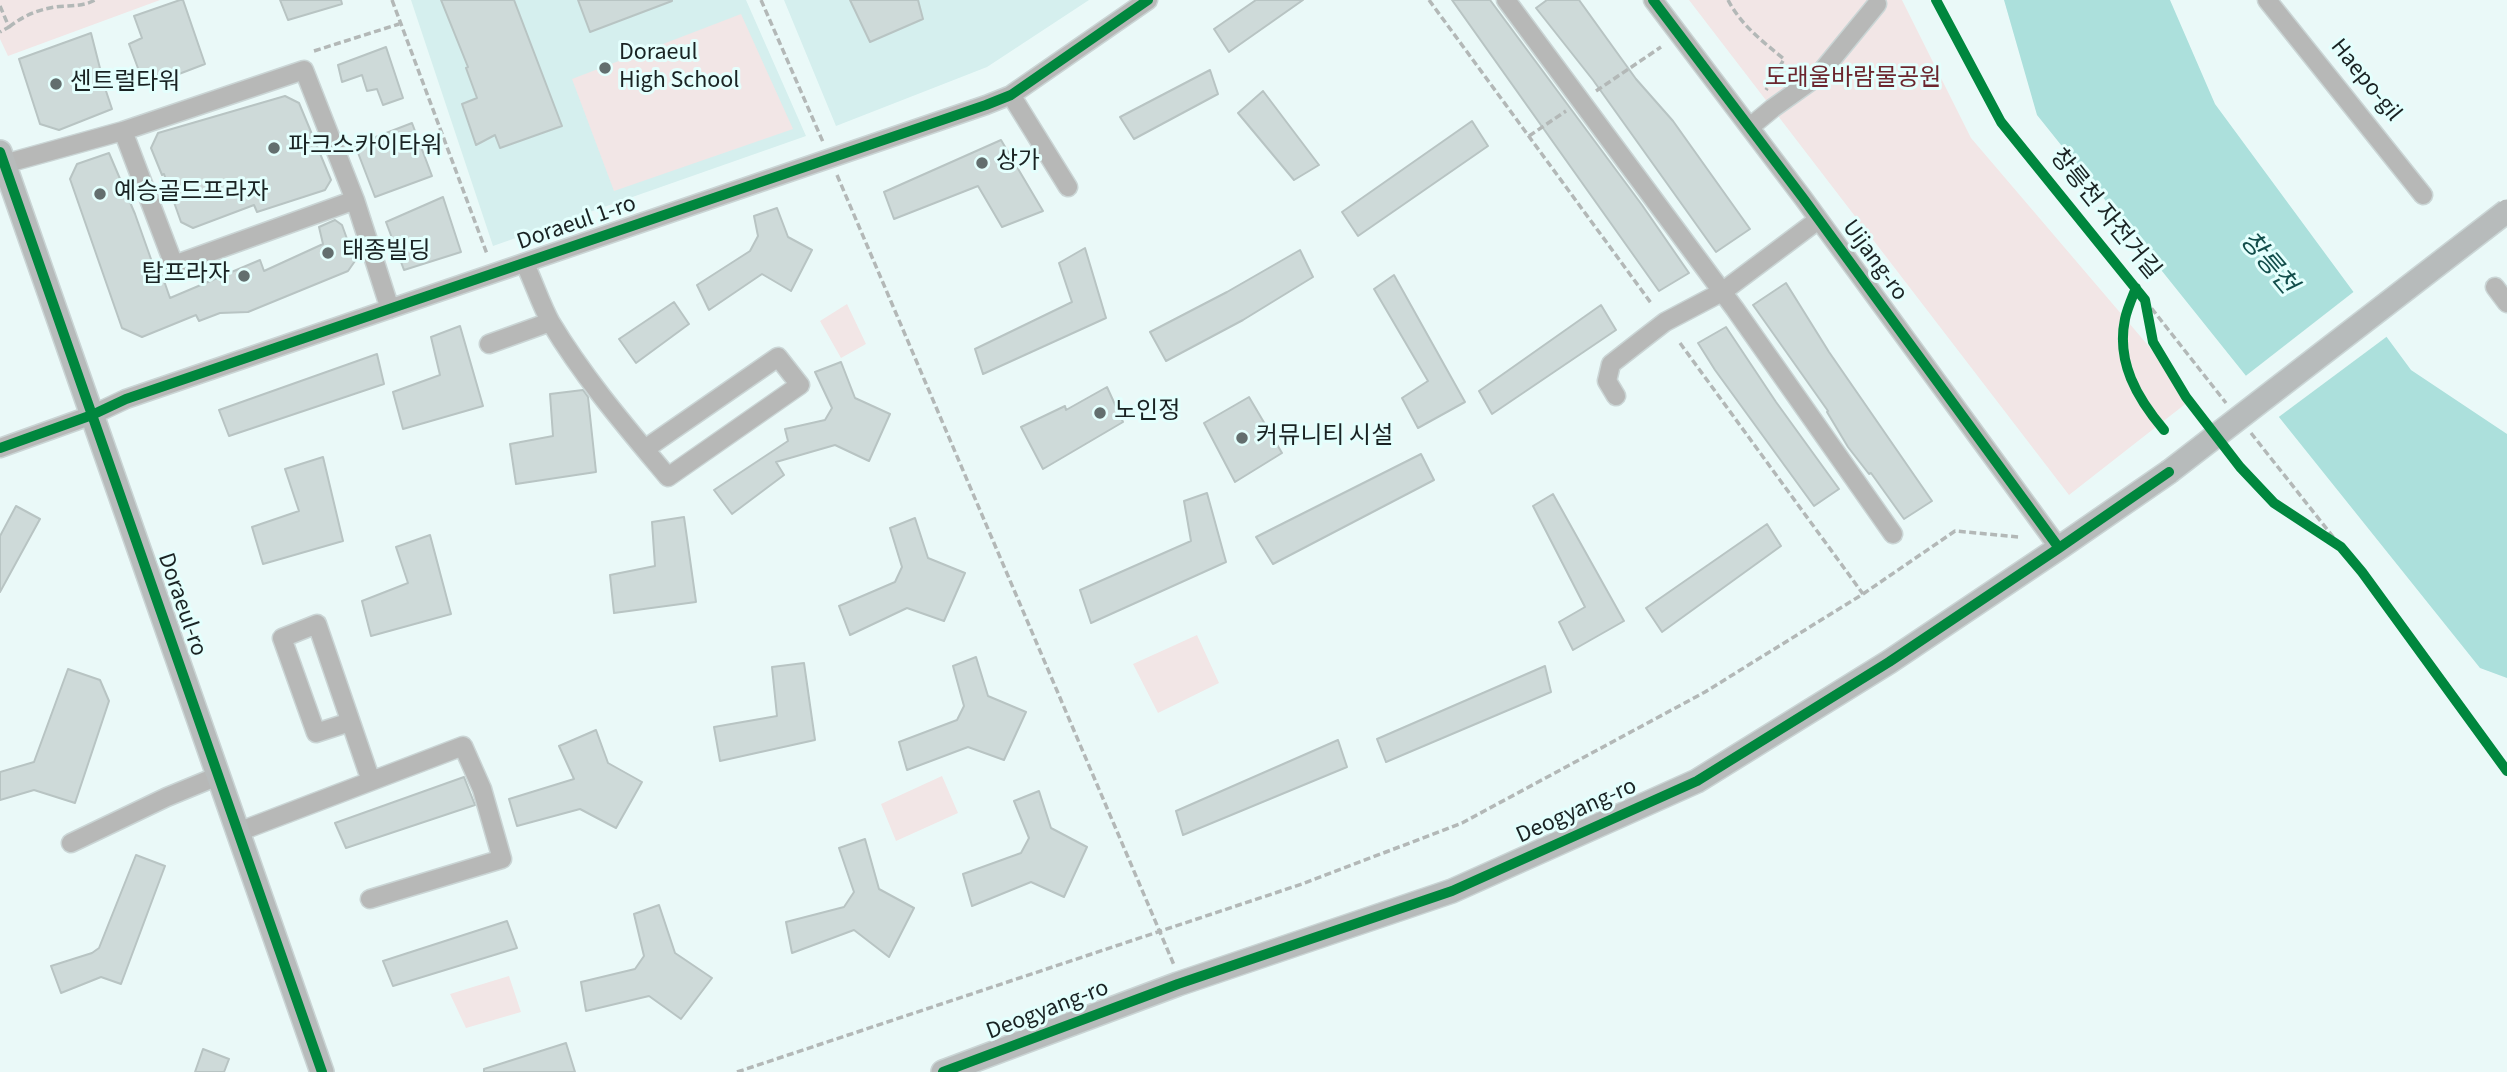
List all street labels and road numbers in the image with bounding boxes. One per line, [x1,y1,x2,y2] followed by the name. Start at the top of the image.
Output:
[2323,34,2407,128] street label: Haepo-gil
[2043,144,2165,286] street label: 창릉천 자전거길
[514,190,640,258] street label: Doraeul 1-ro
[1835,215,1913,307] street label: Uijang-ro
[150,550,212,660] street label: Doraeul-ro
[1512,773,1642,851] street label: Deogyang-ro
[983,974,1113,1048] street label: Deogyang-ro

